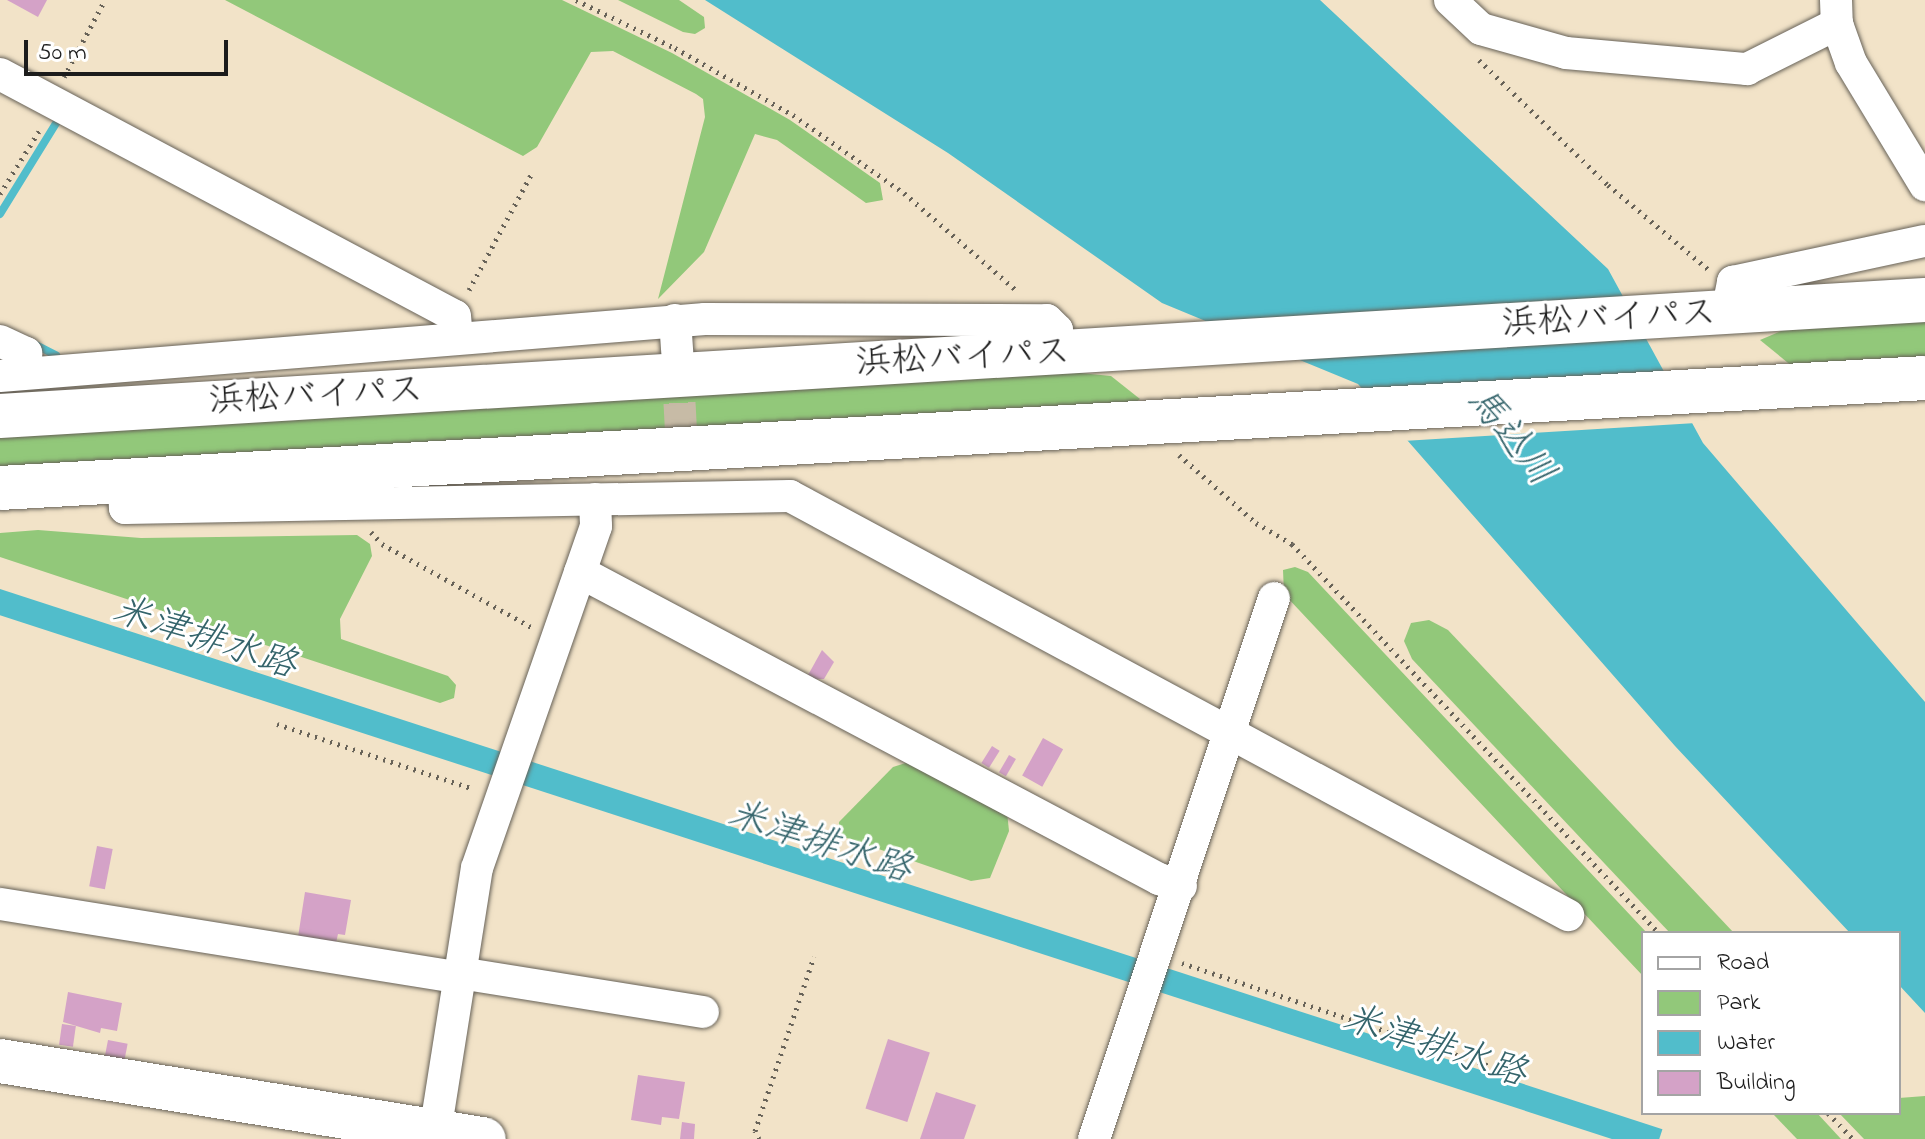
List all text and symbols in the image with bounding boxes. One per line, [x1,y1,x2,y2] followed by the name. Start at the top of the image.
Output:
[28,24,232,74] scale bar
[38,36,87,71] text: 50 m
[1500,293,1718,347] street label: 浜松バイパス
[854,332,1072,386] street label: 浜松バイパス
[207,370,425,424] street label: 浜松バイパス
[1455,379,1563,497] water label: 馬込川
[107,589,301,691] water label: 米津排水路
[722,793,916,895] water label: 米津排水路
[1641,931,1901,1115] legend
[1717,946,1769,981] text: Road
[1717,986,1760,1021] text: Park
[1337,997,1531,1099] water label: 米津排水路
[1717,1026,1775,1061] text: Water
[1717,1066,1796,1101] text: Building

